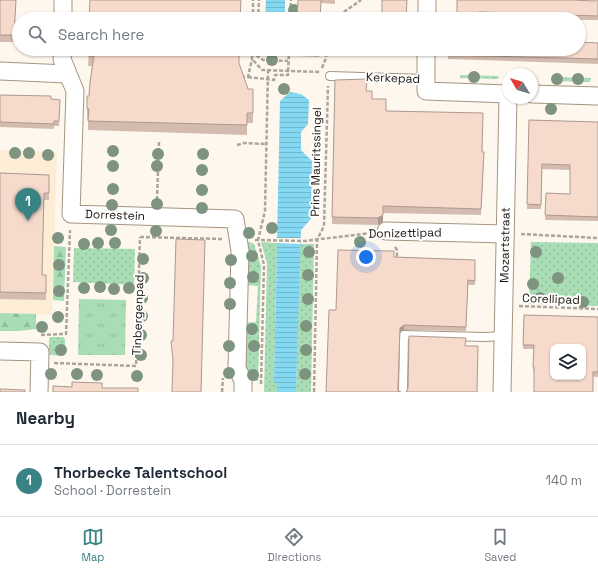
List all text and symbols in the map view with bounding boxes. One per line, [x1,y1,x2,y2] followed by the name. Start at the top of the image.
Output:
[12,12,586,56] search box
[26,23,48,45] icon: search
[58,25,144,44] text: Search here
[502,68,538,104] north arrow
[366,69,420,87] street label: Kerkepad
[307,107,325,217] street label: Prins Mauritssingel
[15,188,41,221] pin: 1
[85,206,145,224] street label: Dorrestein
[496,207,514,283] street label: Mozartstraat
[368,224,442,242] street label: Donizettipad
[356,247,376,267] your location
[129,274,147,356] street label: Tinbergenpad
[522,290,580,308] street label: Corellipad
[550,344,586,380] map controls
[550,344,586,380] button: layers
[16,407,75,429] text: Nearby
[54,463,227,482] text: Thorbecke Talentschool
[26,472,32,489] text: 1
[546,472,582,489] text: 140 m
[54,482,171,499] text: School · Dorrestein
[82,526,104,564] tab: Map
[267,526,321,564] tab: Directions
[484,526,516,564] tab: Saved

